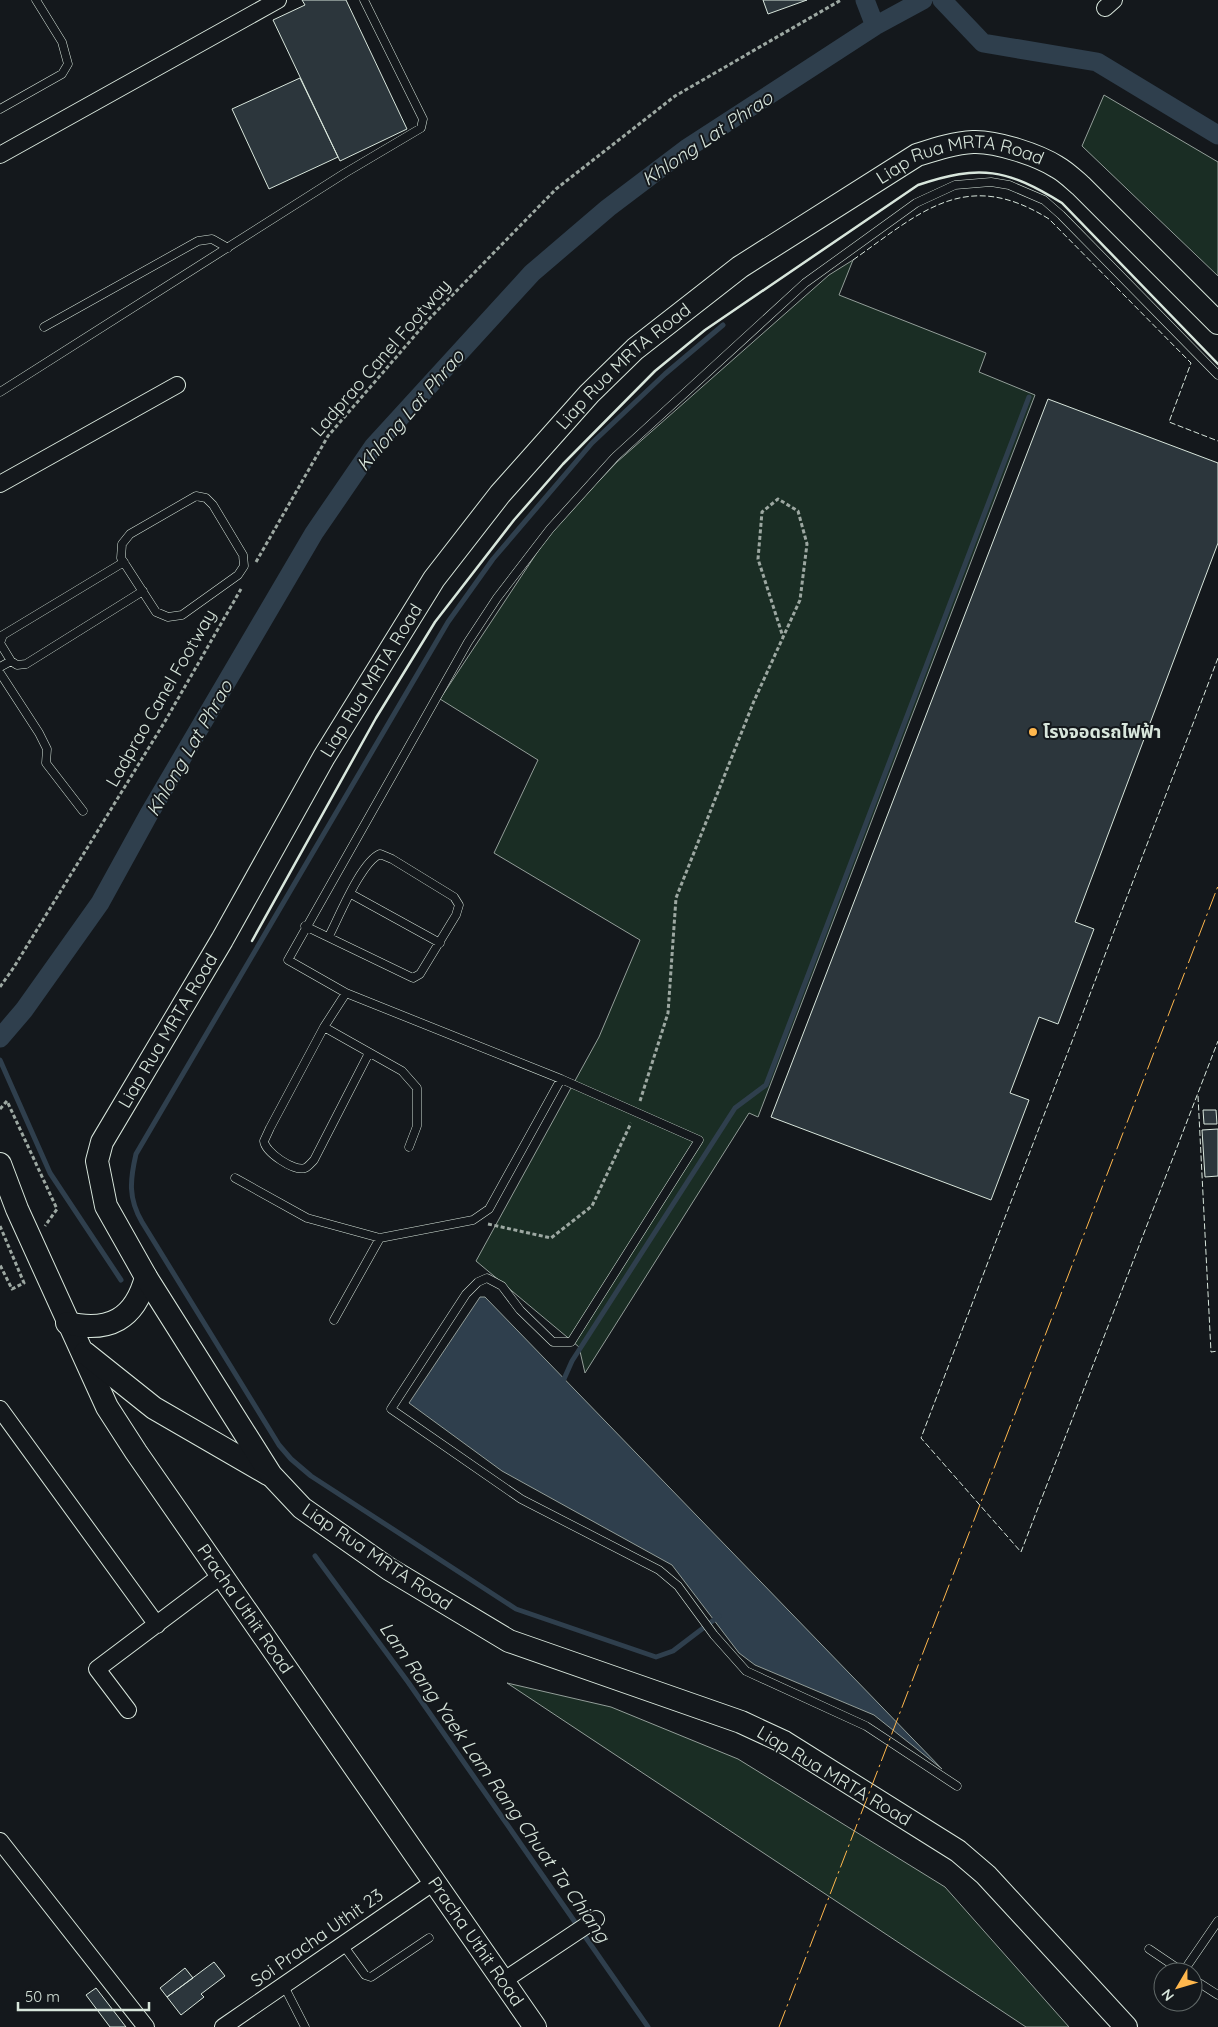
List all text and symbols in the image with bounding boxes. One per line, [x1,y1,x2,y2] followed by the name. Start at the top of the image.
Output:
[637,84,778,191] water label: Khlong Lat Phrao
[872,130,1048,189] street label: Liap Rua MRTA Road
[306,274,455,441] street label: Ladprao Canel Footway
[551,298,695,434] street label: Liap Rua MRTA Road
[351,343,470,476] water label: Khlong Lat Phrao
[315,599,427,761] street label: Liap Rua MRTA Road
[100,605,221,791] street label: Ladprao Canel Footway
[140,675,238,820] water label: Khlong Lat Phrao
[1043,720,1161,743] place label: โรงจอดรถไฟฟ้า
[1027,726,1039,738] marker: โรงจอดรถไฟฟ้า
[113,949,222,1112] street label: Liap Rua MRTA Road
[298,1498,457,1615] street label: Liap Rua MRTA Road
[192,1539,298,1678] street label: Pracha Uthit Road
[375,1617,616,1948] water label: Lam Rang Yaek Lam Rang Chuat Ta Chiang
[753,1720,916,1831] street label: Liap Rua MRTA Road
[423,1872,529,2010] street label: Pracha Uthit Road
[246,1883,388,1992] street label: Soi Pracha Uthit 23
[1153,1962,1203,2012] north arrow
[18,1980,149,2012] scale bar
[1157,1985,1178,2005] text: N
[25,1987,60,2006] text: 50 m

